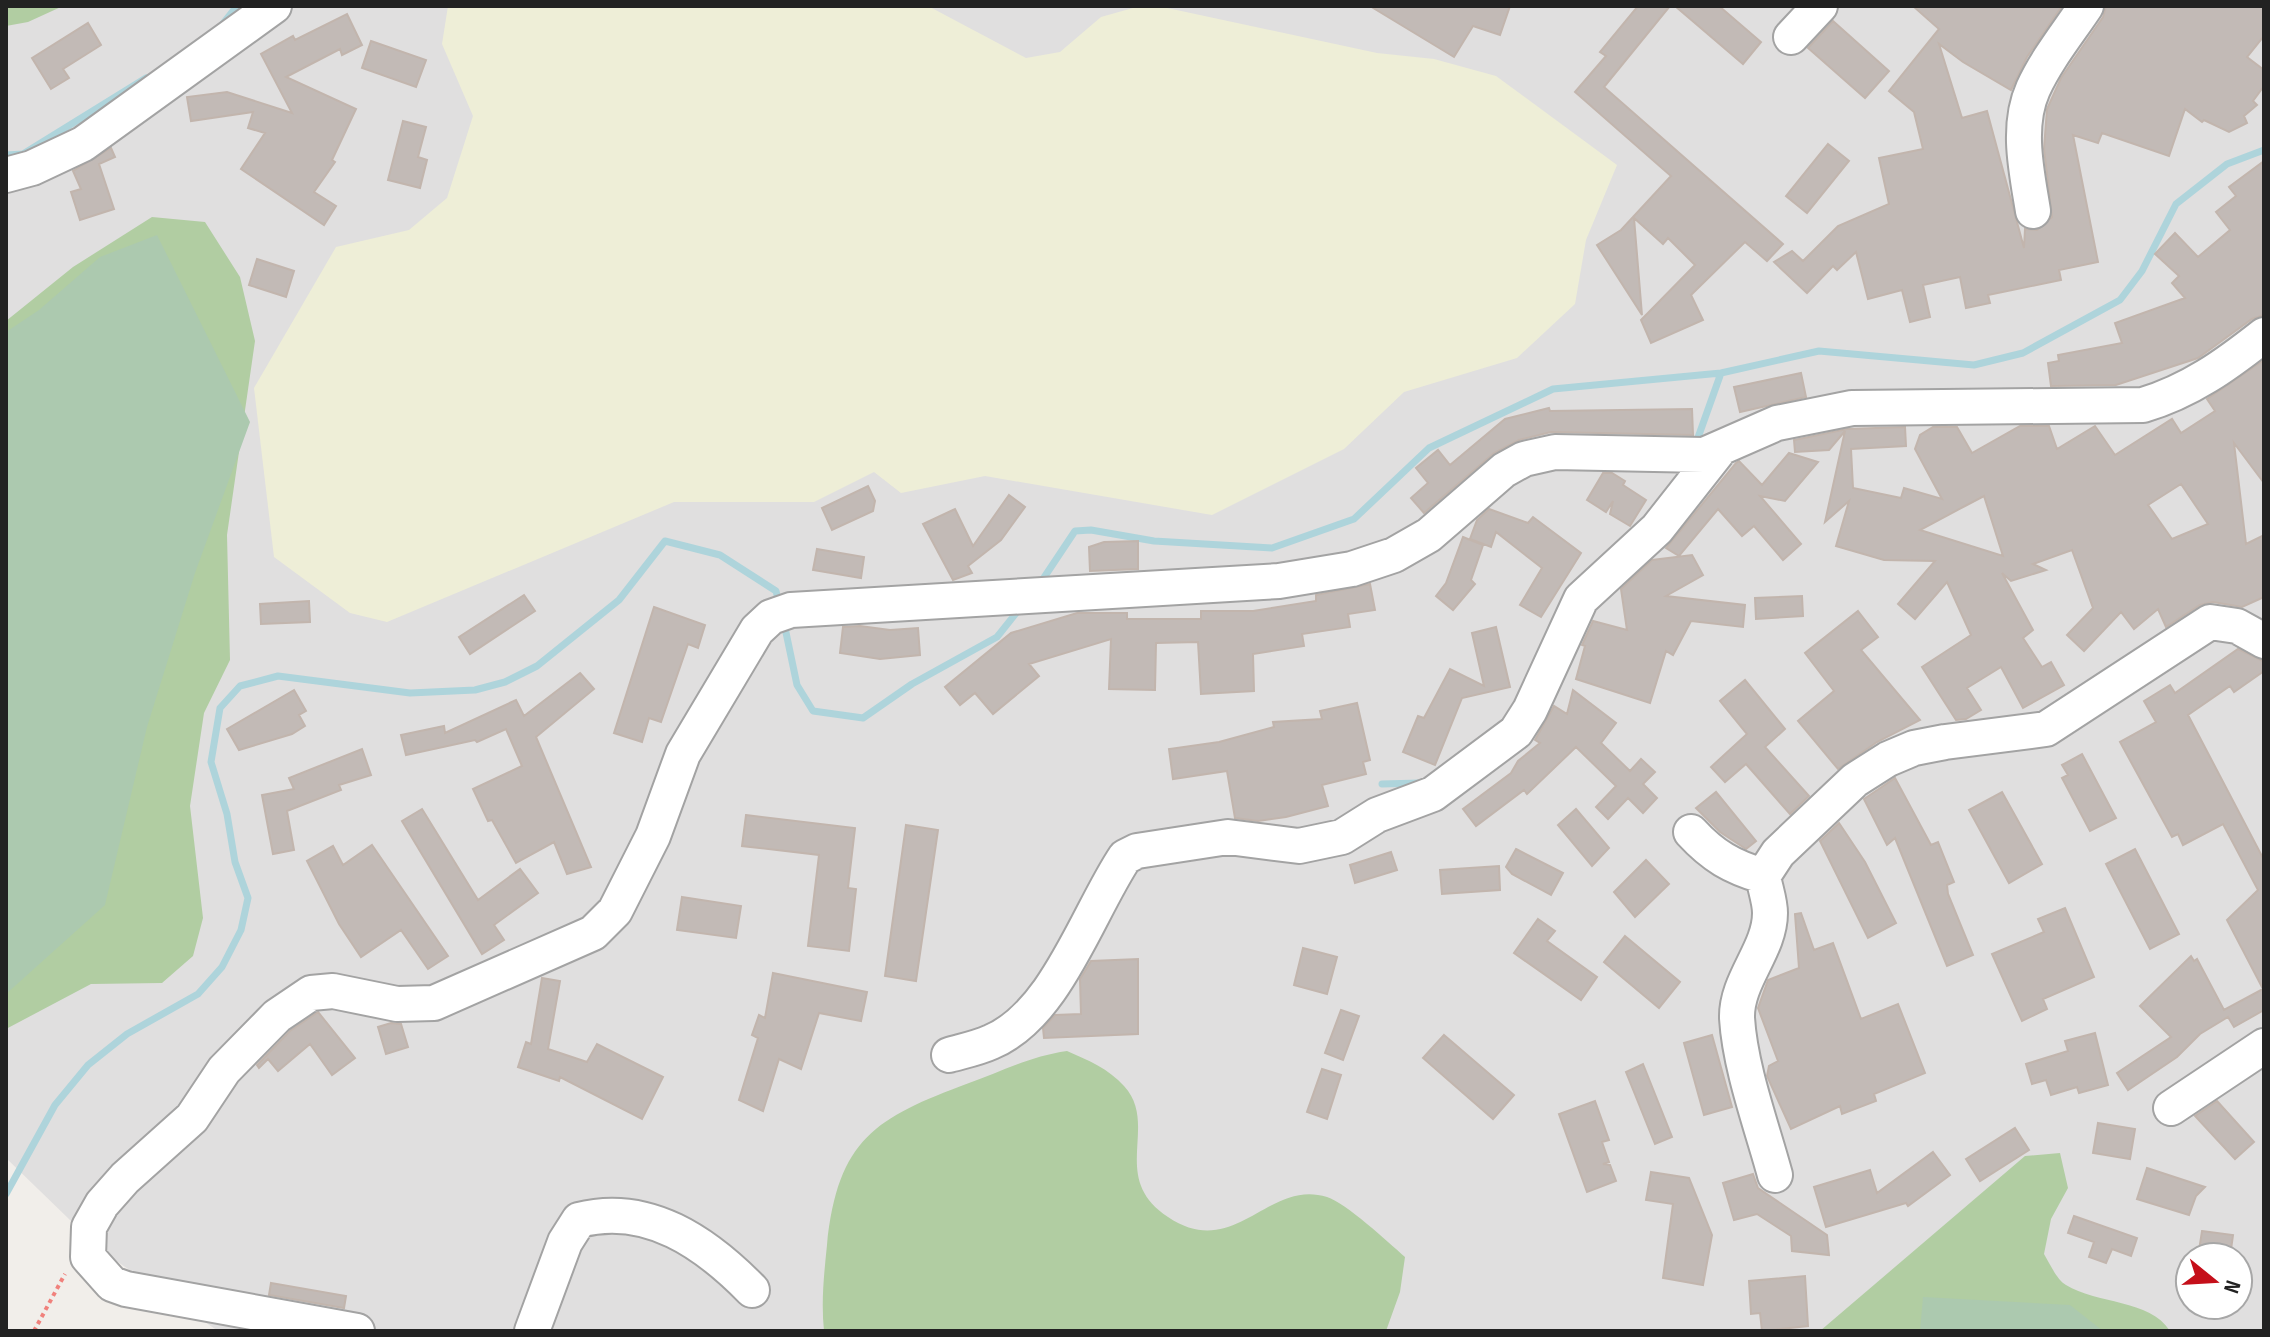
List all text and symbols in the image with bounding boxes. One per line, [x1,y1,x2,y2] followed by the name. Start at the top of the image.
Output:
[2174,1241,2254,1321] north arrow
[2217,1277,2246,1296] text: N

